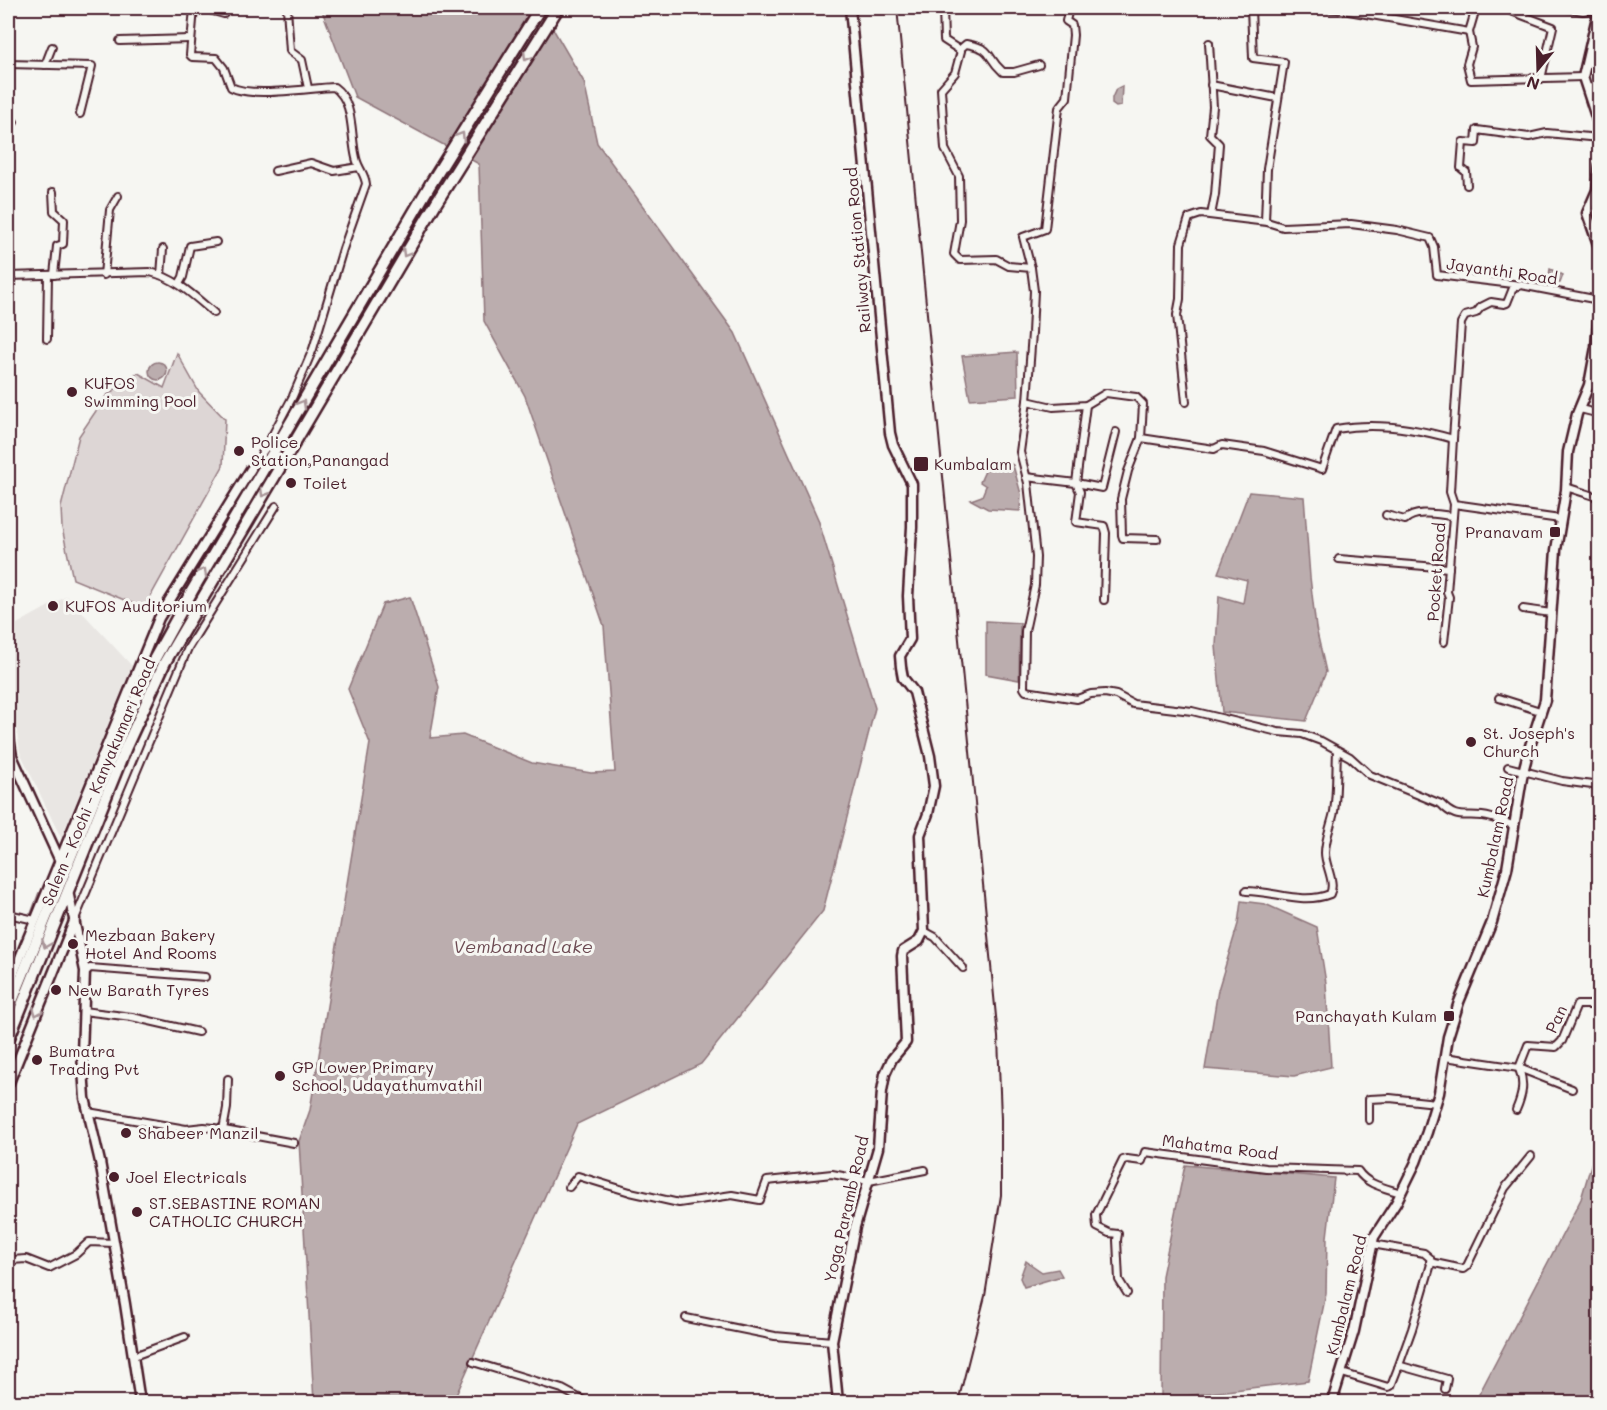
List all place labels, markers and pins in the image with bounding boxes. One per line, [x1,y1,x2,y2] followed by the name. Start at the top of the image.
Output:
[84,372,197,411] place label: KUFOS Swimming Pool
[65,385,79,399] marker: KUFOS Swimming Pool
[251,431,389,470] place label: Police Station,Panangad
[232,444,246,458] marker: Police Station,Panangad
[934,453,1012,474] place label: Kumbalam
[912,455,930,473] marker: Kumbalam
[303,472,347,493] place label: Toilet
[284,476,298,490] marker: Toilet
[1465,521,1543,542] place label: Pranavam
[1548,525,1562,539] marker: Pranavam
[65,595,207,616] place label: KUFOS Auditorium
[46,599,60,613] marker: KUFOS Auditorium
[1483,722,1575,761] place label: St. Joseph's Church
[1464,735,1478,749] marker: St. Joseph's Church
[85,924,217,963] place label: Mezbaan Bakery Hotel And Rooms
[66,937,80,951] marker: Mezbaan Bakery Hotel And Rooms
[68,979,209,1000] place label: New Barath Tyres
[49,983,63,997] marker: New Barath Tyres
[1295,1005,1437,1026] place label: Panchayath Kulam
[1442,1009,1456,1023] marker: Panchayath Kulam
[49,1040,140,1079] place label: Bumatra Trading Pvt
[30,1053,44,1067] marker: Bumatra Trading Pvt
[292,1056,482,1095] place label: GP Lower Primary School, Udayathumvathil
[273,1069,287,1083] marker: GP Lower Primary School, Udayathumvathil
[138,1122,259,1143] place label: Shabeer Manzil
[119,1126,133,1140] marker: Shabeer Manzil
[126,1166,247,1187] place label: Joel Electricals
[107,1170,121,1184] marker: Joel Electricals
[149,1192,320,1231] place label: ST.SEBASTINE ROMAN CATHOLIC CHURCH
[130,1205,144,1219] marker: ST.SEBASTINE ROMAN CATHOLIC CHURCH

